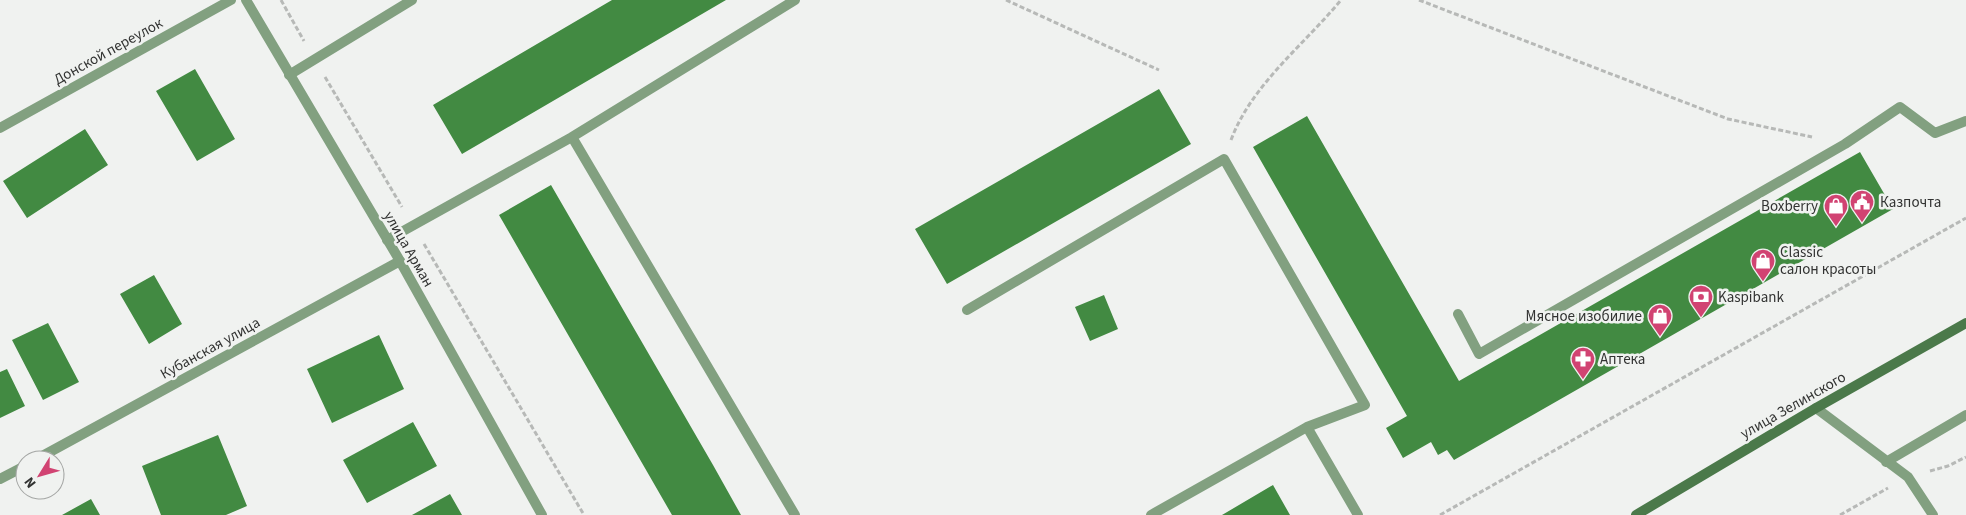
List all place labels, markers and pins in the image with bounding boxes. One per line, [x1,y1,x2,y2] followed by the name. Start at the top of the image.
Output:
[1849,189,1875,223] public building icon: Казпочта
[1880,192,1941,213] place label: Казпочта
[1823,193,1849,227] shop icon: Boxberry
[1761,196,1818,217] place label: Boxberry
[1780,242,1876,280] place label: Classic салон красоты
[1750,248,1776,282] shop icon: Classic салон красоты
[1688,284,1714,318] bank icon: Kaspibank
[1718,287,1784,308] place label: Kaspibank
[1647,303,1673,337] shop icon: Мясное изобилие
[1526,306,1642,327] place label: Мясное изобилие
[1570,346,1596,380] pharmacy icon: Аптека
[1600,349,1645,370] place label: Аптека

